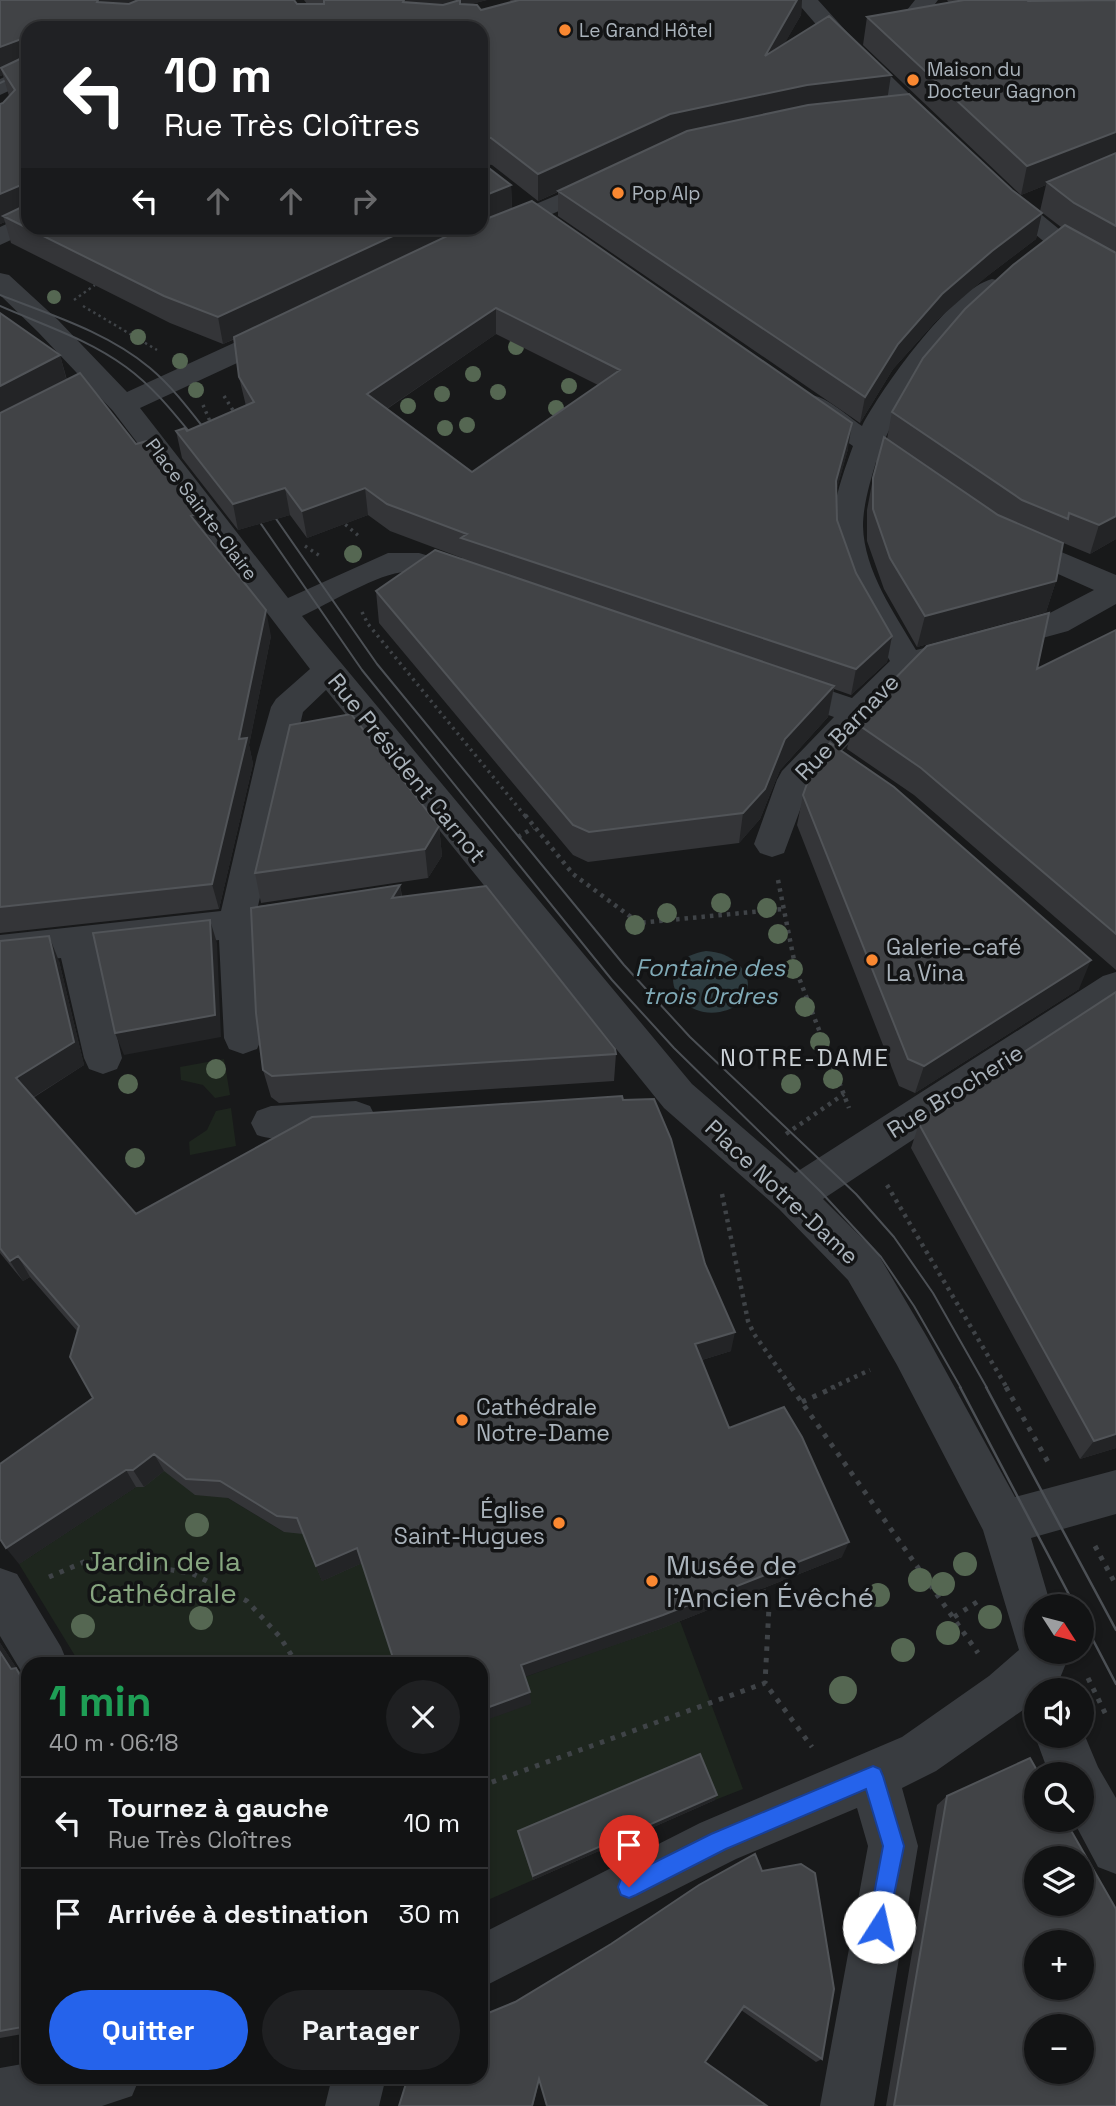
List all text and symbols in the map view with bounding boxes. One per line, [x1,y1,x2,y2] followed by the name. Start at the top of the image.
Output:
[579,18,713,43] place label: Le Grand Hôtel
[557,22,573,38] marker: Le Grand Hôtel
[164,44,272,106] text: 10 m
[49,49,140,140] icon: left
[927,57,1076,104] place label: Maison du Docteur Gagnon
[905,72,921,88] marker: Maison du Docteur Gagnon
[164,105,420,145] text: Rue Très Cloîtres
[632,181,701,206] place label: Pop Alp
[126,182,164,220] icon: left
[199,182,237,220] icon: ahead
[272,182,310,220] icon: ahead
[345,182,383,220] icon: right
[610,185,626,201] marker: Pop Alp
[140,433,263,585] street label: Place Sainte-Claire
[321,667,493,869] street label: Rue Président Carnot
[788,667,906,787] street label: Rue Barnave
[886,932,1022,988] place label: Galerie-café La Vina
[635,952,786,1011] water label: Fontaine des trois Ordres
[864,952,880,968] marker: Galerie-café La Vina
[881,1037,1029,1145] street label: Rue Brocherie
[720,1042,890,1073] district label: NOTRE-DAME
[699,1113,865,1271] street label: Place Notre-Dame
[476,1392,610,1448] place label: Cathédrale Notre-Dame
[454,1412,470,1428] marker: Cathédrale Notre-Dame
[394,1495,545,1551] place label: Église Saint-Hugues
[551,1515,567,1531] marker: Église Saint-Hugues
[85,1543,241,1611] park label: Jardin de la Cathédrale
[666,1547,874,1615] place label: Musée de l'Ancien Évêché
[644,1573,660,1589] marker: Musée de l'Ancien Évêché
[1024,1594,1094,1664] north arrow
[1024,1594,1094,2084] map controls
[49,1675,152,1728] text: 1 min
[1024,1678,1094,1748] button: sound
[386,1680,460,1754] button: close
[49,1728,179,1758] text: 40 m · 06:18
[1024,1762,1094,1832] button: search
[108,1791,329,1825] text: Tournez à gauche
[49,1804,87,1842] icon: left
[403,1806,460,1840] text: 10 m
[599,1815,659,1887] pin
[108,1825,292,1855] text: Rue Très Cloîtres
[610,1826,648,1864] icon: arrive
[1024,1846,1094,1916] button: layers
[842,1890,916,1964] position arrow
[49,1895,87,1933] icon: arrive
[108,1897,369,1931] text: Arrivée à destination
[399,1897,460,1931] text: 30 m
[1024,1930,1094,2000] button: +
[49,1990,248,2070] button: Quitter
[262,1990,460,2070] button: Partager
[1024,2014,1094,2084] button: −

